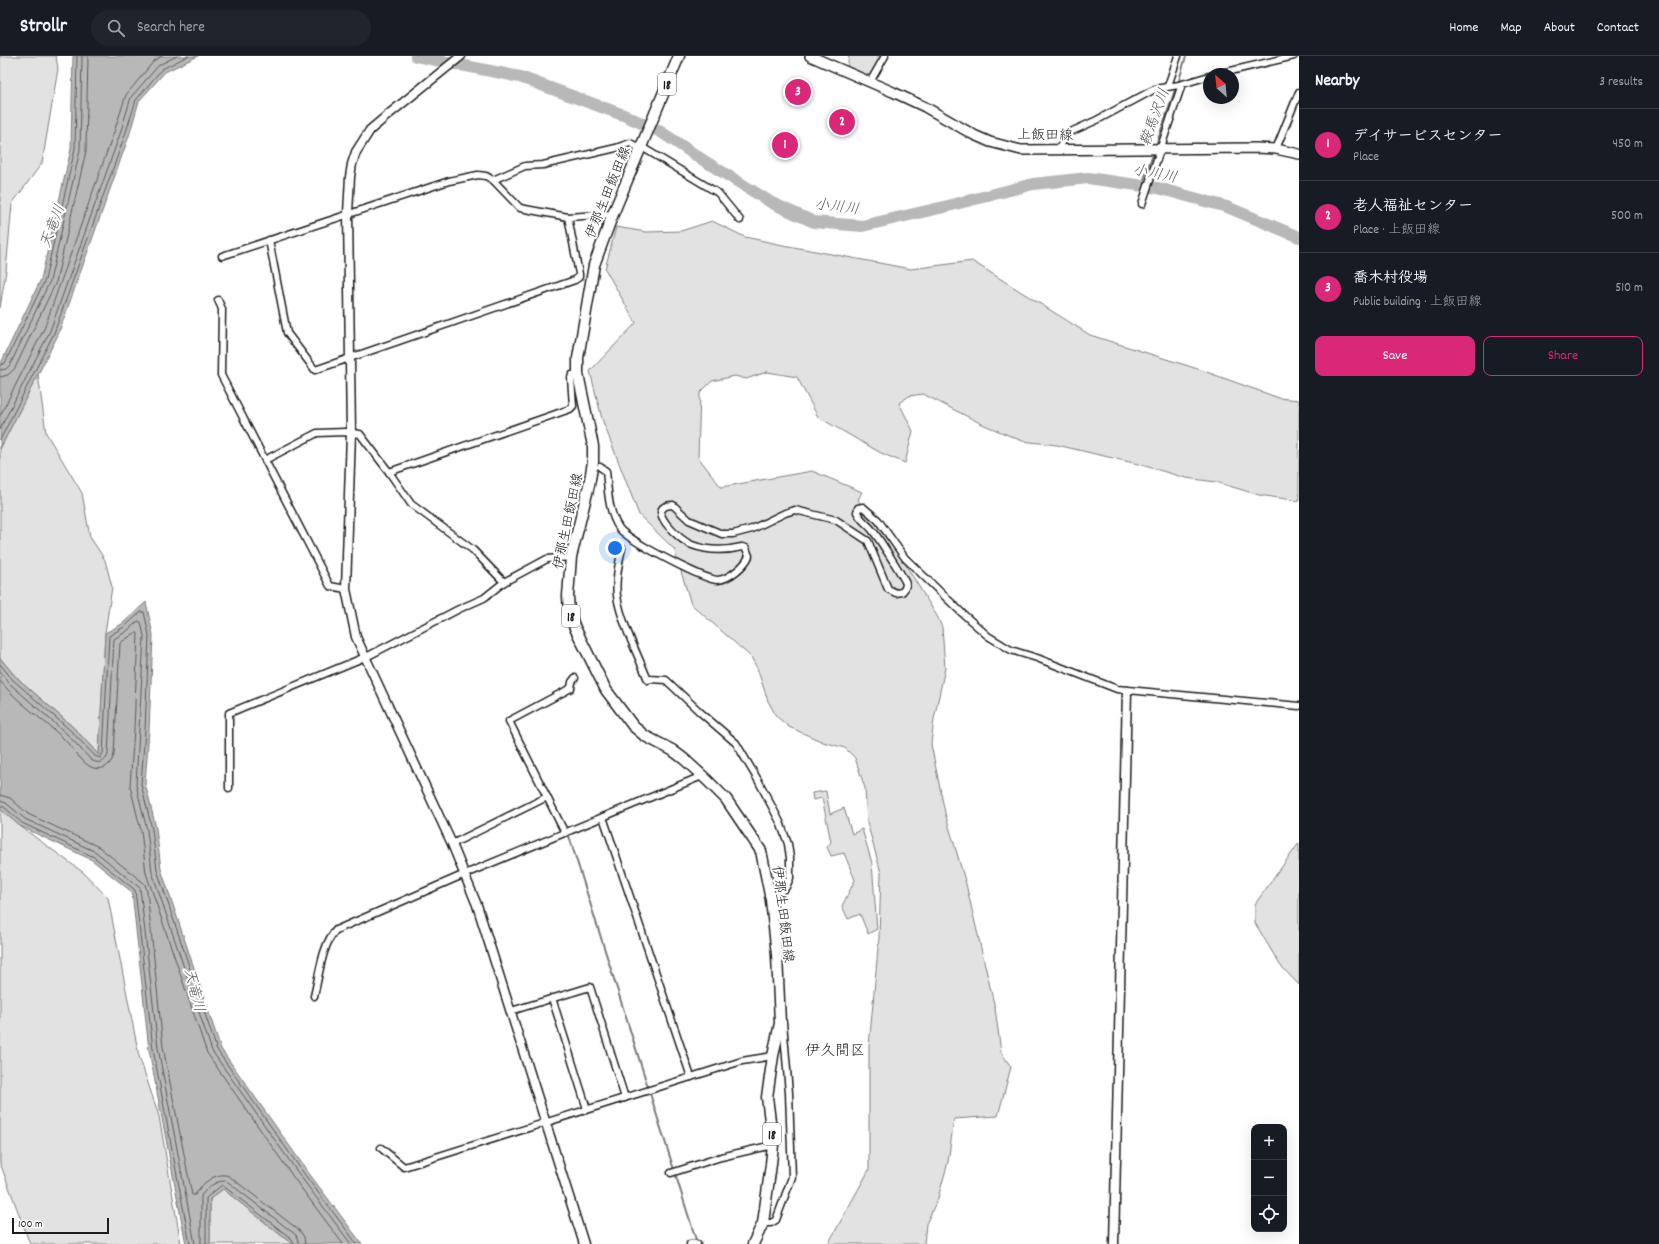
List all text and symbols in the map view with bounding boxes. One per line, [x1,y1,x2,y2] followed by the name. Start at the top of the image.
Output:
[91,10,371,46] search box
[20,14,67,41] text: Strollr
[105,17,127,39] icon: search
[137,17,205,39] text: Search here
[1449,18,1478,38] text: Home
[1500,18,1522,38] text: Map
[1544,18,1575,38] text: About
[1597,18,1639,38] text: Contact
[1203,68,1239,104] north arrow
[1315,70,1359,94] text: Nearby
[658,73,676,95] road number: 18
[1599,73,1643,92] text: 3 results
[785,77,811,107] pin: 3
[1135,86,1176,150] water label: 鞍馬沢川
[829,107,855,137] pin: 2
[1017,126,1073,146] street label: 上飯田線
[1353,126,1502,148] text: デイサービスセンター
[772,130,798,160] pin: 1
[1327,135,1329,154] text: 1
[1613,135,1643,154] text: 450 m
[581,144,636,242] street label: 伊那生田飯田線
[1353,148,1379,167] text: Place
[1130,160,1179,190] water label: 小川川
[813,194,860,222] water label: 小川川
[1353,196,1473,218] text: 老人福祉センター
[36,202,72,252] water label: 天竜川
[1325,207,1331,226] text: 2
[1611,207,1643,226] text: 500 m
[1353,221,1440,240] text: Place · 上飯田線
[1353,268,1428,290] text: 喬木村役場
[1325,279,1331,298] text: 3
[1615,279,1643,298] text: 510 m
[1353,293,1482,312] text: Public building · 上飯田線
[1315,336,1475,376] button: Save
[1483,336,1643,376] button: Share
[549,471,589,571] street label: 伊那生田飯田線
[605,538,625,558] your location
[562,605,580,627] road number: 18
[766,864,798,964] street label: 伊那生田飯田線
[177,966,209,1015] water label: 天竜川
[805,1041,865,1063] district label: 伊久間区
[763,1123,781,1145] road number: 18
[1251,1124,1287,1232] map controls
[1251,1124,1287,1160] button: +
[1251,1160,1287,1196] button: −
[1251,1196,1287,1232] button: locate
[12,1216,109,1235] scale bar
[18,1217,42,1233] text: 100 m

